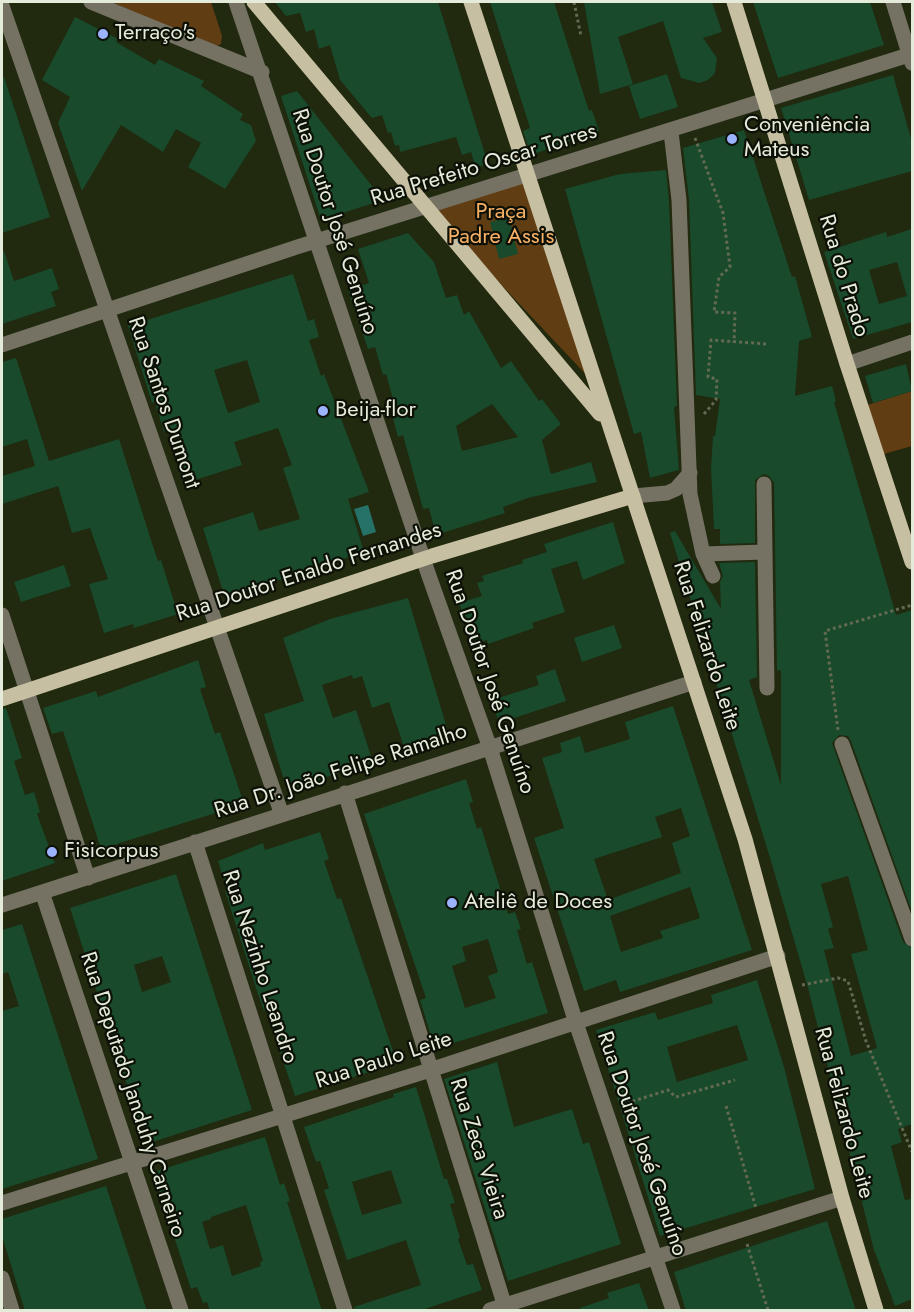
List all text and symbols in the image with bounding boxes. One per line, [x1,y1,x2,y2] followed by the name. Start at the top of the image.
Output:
[115,21,195,47] place label: Terraço's
[96,27,110,41] marker: Terraço's
[285,106,383,338] street label: Rua Doutor José Genuíno
[744,113,870,164] place label: Conveniência Mateus
[368,119,600,213] street label: Rua Prefeito Oscar Torres
[725,132,739,146] marker: Conveniência Mateus
[448,200,554,252] park label: Praça Padre Assis
[812,212,874,340] street label: Rua do Prado
[121,313,205,493] street label: Rua Santos Dumont
[335,398,416,424] place label: Beija-flor
[316,404,330,418] marker: Beija-flor
[173,518,445,628] street label: Rua Doutor Enaldo Fernandes
[666,558,746,734] street label: Rua Felizardo Leite
[438,566,540,798] street label: Rua Doutor José Genuíno
[211,719,471,825] street label: Rua Dr. João Felipe Ramalho
[64,839,158,865] place label: Fisicorpus
[45,845,59,859] marker: Fisicorpus
[215,867,303,1067] street label: Rua Nezinho Leandro
[464,890,612,916] place label: Ateliê de Doces
[445,896,459,910] marker: Ateliê de Doces
[73,949,191,1241] street label: Rua Deputado Janduhy Carneiro
[807,1024,879,1202] street label: Rua Felizardo Leite
[312,1027,456,1095] street label: Rua Paulo Leite
[590,1028,692,1260] street label: Rua Doutor José Genuíno
[443,1075,513,1223] street label: Rua Zeca Vieira

